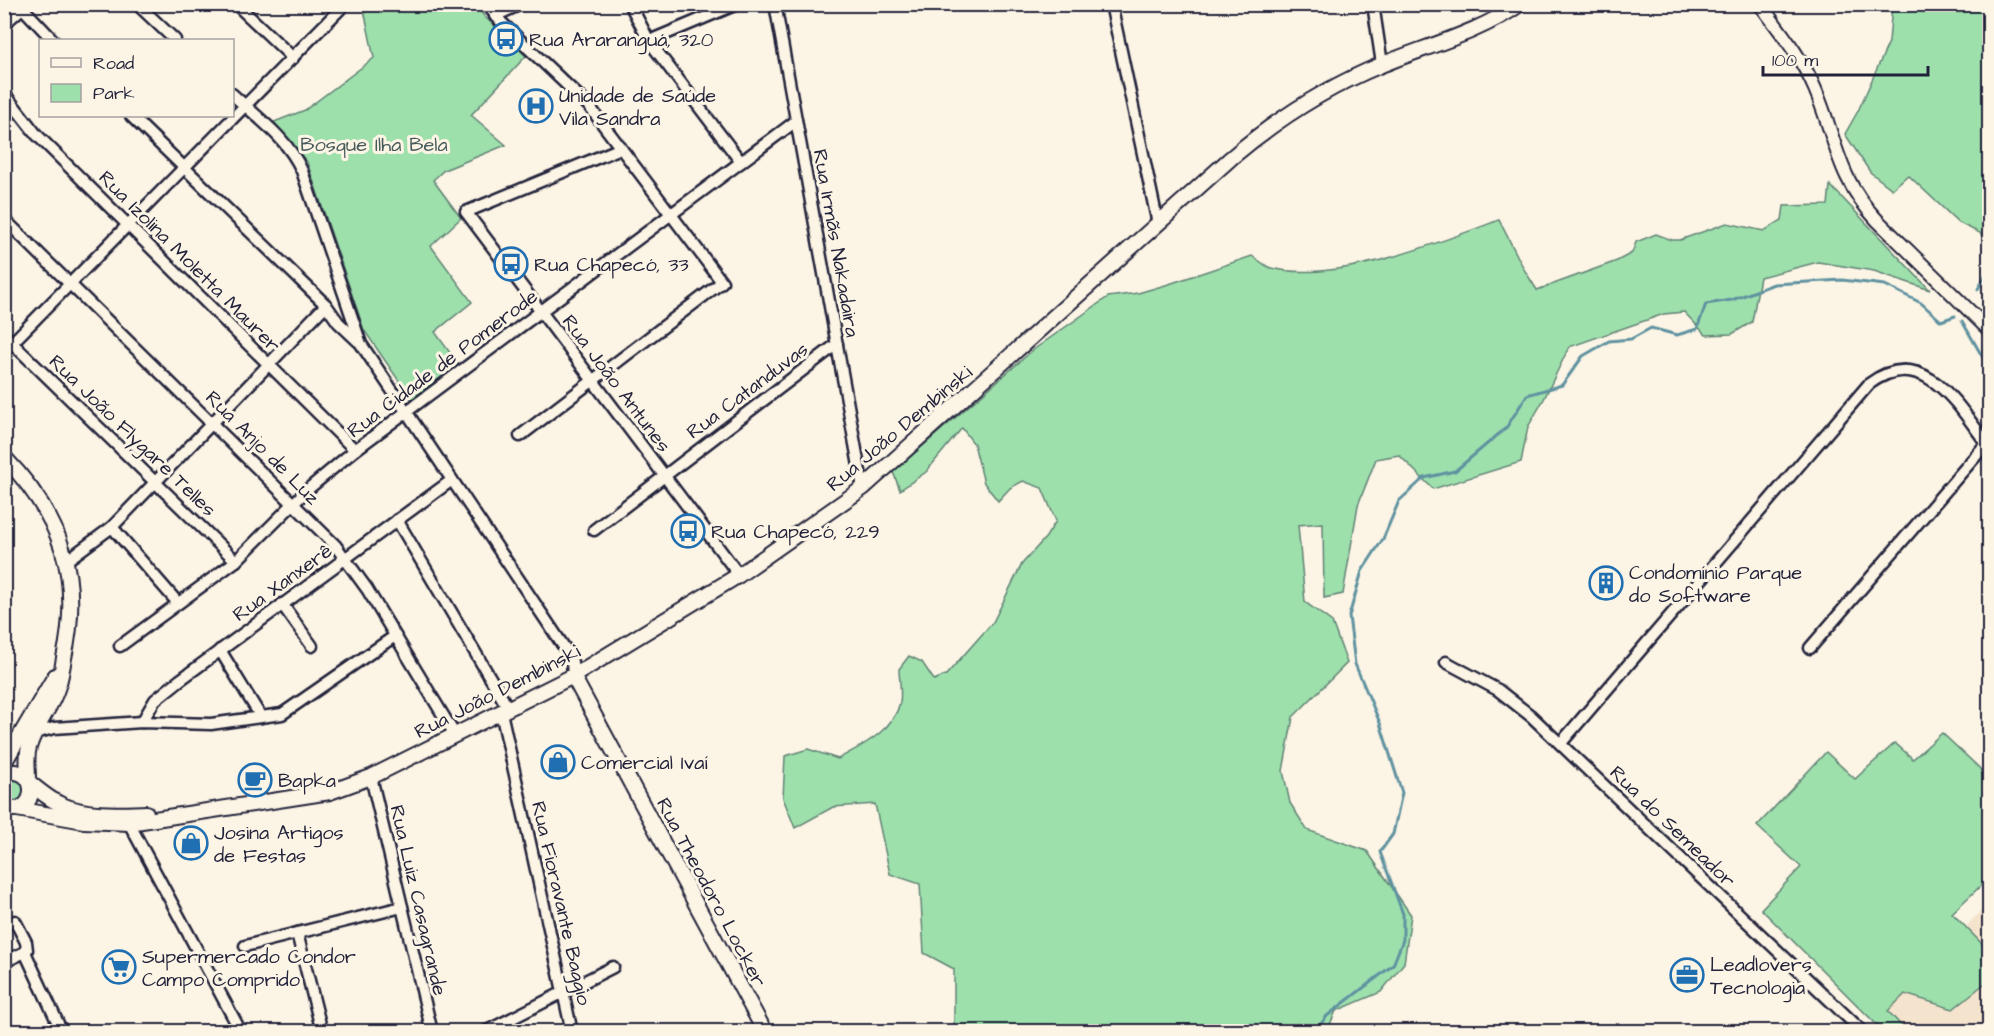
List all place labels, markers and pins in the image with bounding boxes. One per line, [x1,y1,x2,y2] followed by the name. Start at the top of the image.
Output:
[488,21,524,57] bus stop icon: Rua Araranguá, 320
[529,26,714,55] place label: Rua Araranguá, 320
[559,82,716,133] place label: Unidade de Saúde Vila Sandra
[518,88,554,124] hospital icon: Unidade de Saúde Vila Sandra
[493,246,529,282] bus stop icon: Rua Chapecó, 33
[534,251,689,279] place label: Rua Chapecó, 33
[670,513,706,549] bus stop icon: Rua Chapecó, 229
[711,518,880,546] place label: Rua Chapecó, 229
[1629,559,1802,610] place label: Condomínio Parque do Software
[1588,565,1624,601] building icon: Condomínio Parque do Software
[540,744,576,780] shop icon: Comercial Ivaí
[581,749,707,777] place label: Comercial Ivaí
[237,762,273,798] cafe icon: Bapka
[278,767,336,795] place label: Bapka
[214,819,344,870] place label: Josina Artigos de Festas
[173,825,209,861] shop icon: Josina Artigos de Festas
[142,943,356,994] place label: Supermercado Condor Campo Comprido
[101,949,137,985] supermarket icon: Supermercado Condor Campo Comprido
[1710,951,1812,1003] place label: Leadlovers Tecnologia
[1669,957,1705,993] office icon: Leadlovers Tecnologia

